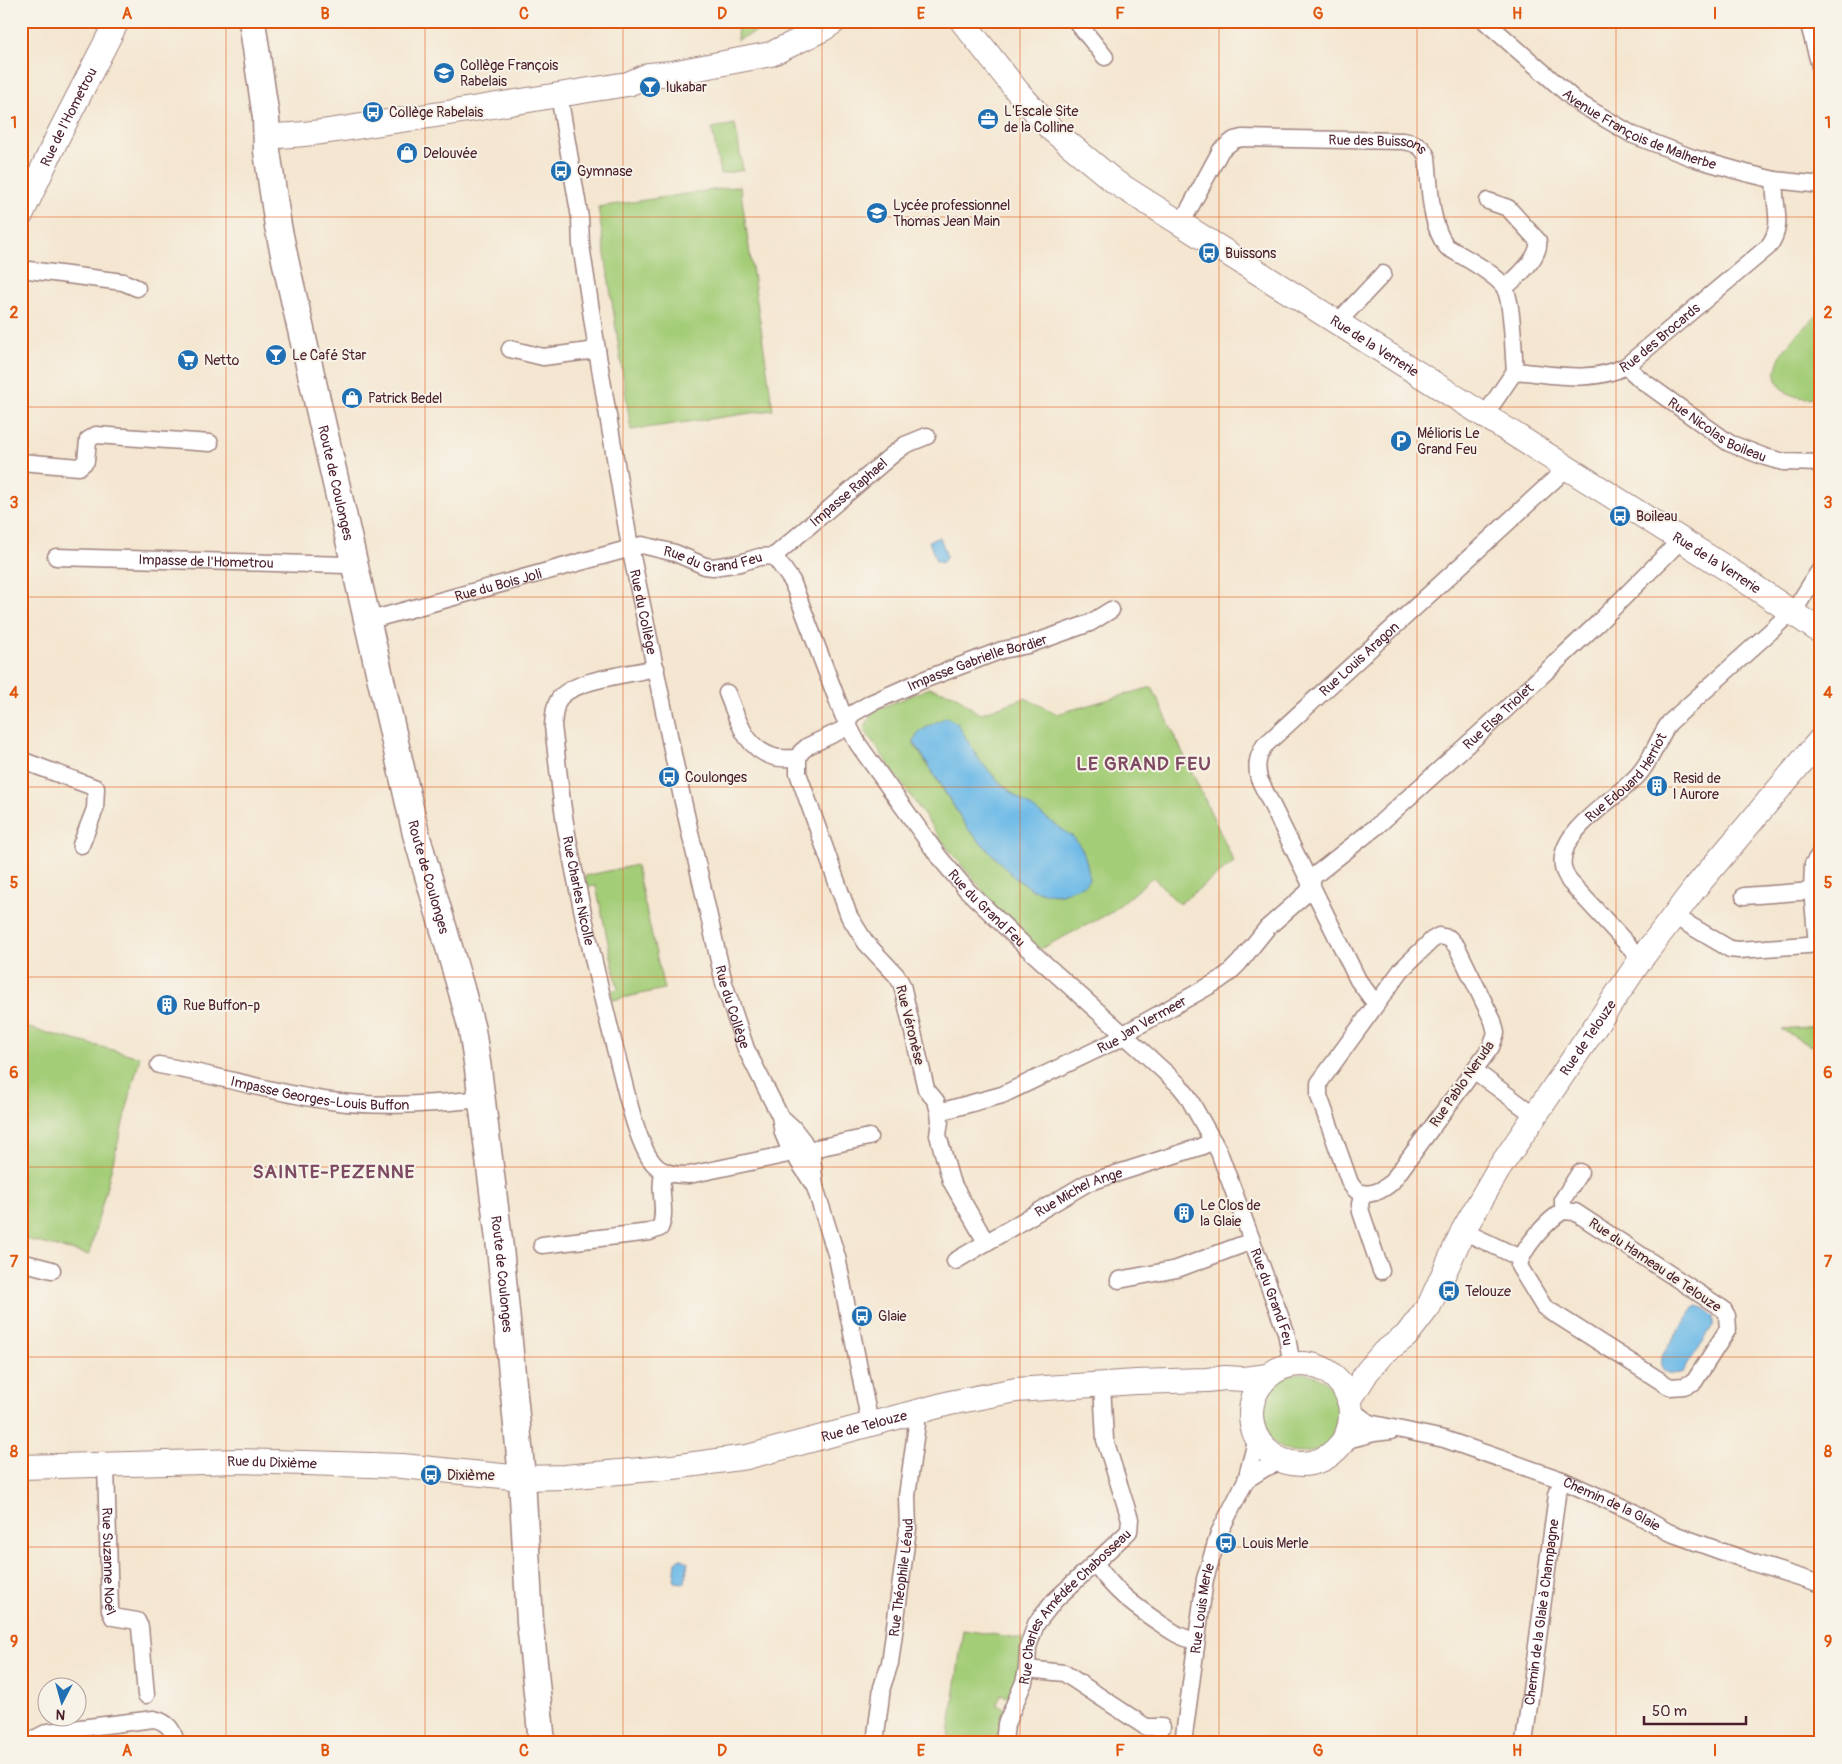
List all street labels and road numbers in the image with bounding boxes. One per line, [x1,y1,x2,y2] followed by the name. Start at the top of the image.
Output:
[37,65,100,169] street label: Rue de l'Hometrou
[1559,85,1718,173] street label: Avenue François de Malherbe
[1328,131,1432,158] street label: Rue des Buissons
[1617,299,1704,376] street label: Rue des Brocards
[1327,312,1422,380] street label: Rue de la Verrerie
[1665,394,1769,465] street label: Rue Nicolas Boileau
[315,424,357,543] street label: Route de Coulonges
[806,454,891,530] street label: Impasse Raphael
[1669,528,1764,597] street label: Rue de la Verrerie
[662,542,764,576] street label: Rue du Grand Feu
[138,551,274,571] street label: Impasse de l'Hometrou
[453,565,544,605] street label: Rue du Bois Joli
[626,568,661,656] street label: Rue du Collège
[1316,618,1403,700] street label: Rue Louis Aragon
[904,630,1049,694] street label: Impasse Gabrielle Bordier
[1459,679,1537,753] street label: Rue Elsa Triolet
[1581,729,1670,825] street label: Rue Edouard Herriot
[405,818,453,936] street label: Route de Coulonges
[559,834,598,947] street label: Rue Charles Nicolle
[945,866,1029,950] street label: Rue du Grand Feu
[712,964,754,1051] street label: Rue du Collège
[892,983,928,1067] street label: Rue Véronèse
[1094,992,1189,1057] street label: Rue Jan Vermeer
[1556,996,1620,1079] street label: Rue de Telouze
[1426,1038,1498,1130] street label: Rue Pablo Neruda
[229,1072,410,1113] street label: Impasse Georges-Louis Buffon
[1032,1164,1124,1220] street label: Rue Michel Ange
[1586,1214,1724,1316] street label: Rue du Hameau de Telouze
[488,1215,517,1334] street label: Route de Coulonges
[1247,1246,1297,1347] street label: Rue du Grand Feu
[819,1406,909,1445] street label: Rue de Telouze
[227,1452,317,1472] street label: Rue du Dixième
[1560,1473,1664,1534] street label: Chemin de la Glaie
[99,1507,120,1618] street label: Rue Suzanne Noël
[885,1518,917,1638] street label: Rue Théophile Léaud
[1521,1518,1562,1706] street label: Chemin de la Glaie à Champagne
[1015,1525,1135,1686] street label: Rue Charles Amédée Chabosseau
[1187,1561,1218,1655] street label: Rue Louis Merle

